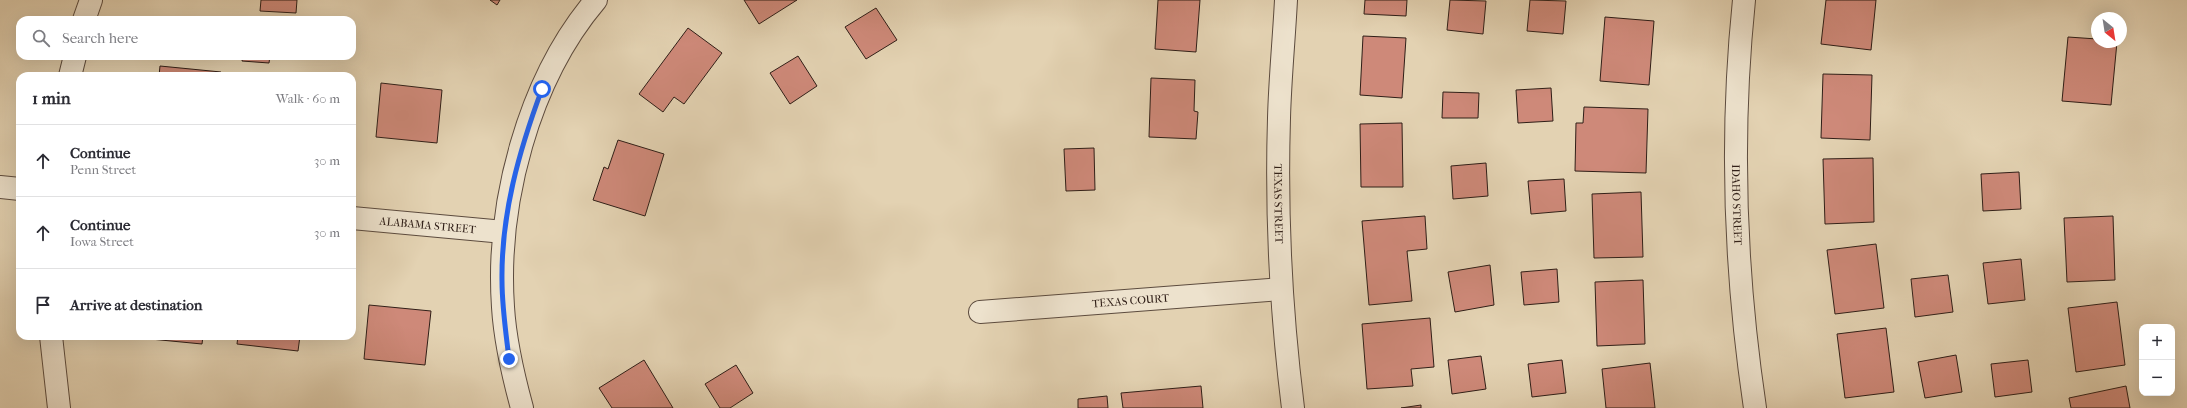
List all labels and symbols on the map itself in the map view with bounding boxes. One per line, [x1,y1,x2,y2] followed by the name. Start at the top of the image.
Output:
[2091,12,2127,48] north arrow
[533,80,551,98] route start
[1271,164,1286,245] street label: TEXAS STREET
[1729,164,1744,246] street label: IDAHO STREET
[378,214,477,236] street label: ALABAMA STREET
[1091,292,1170,310] street label: TEXAS COURT
[500,350,518,368] route end

